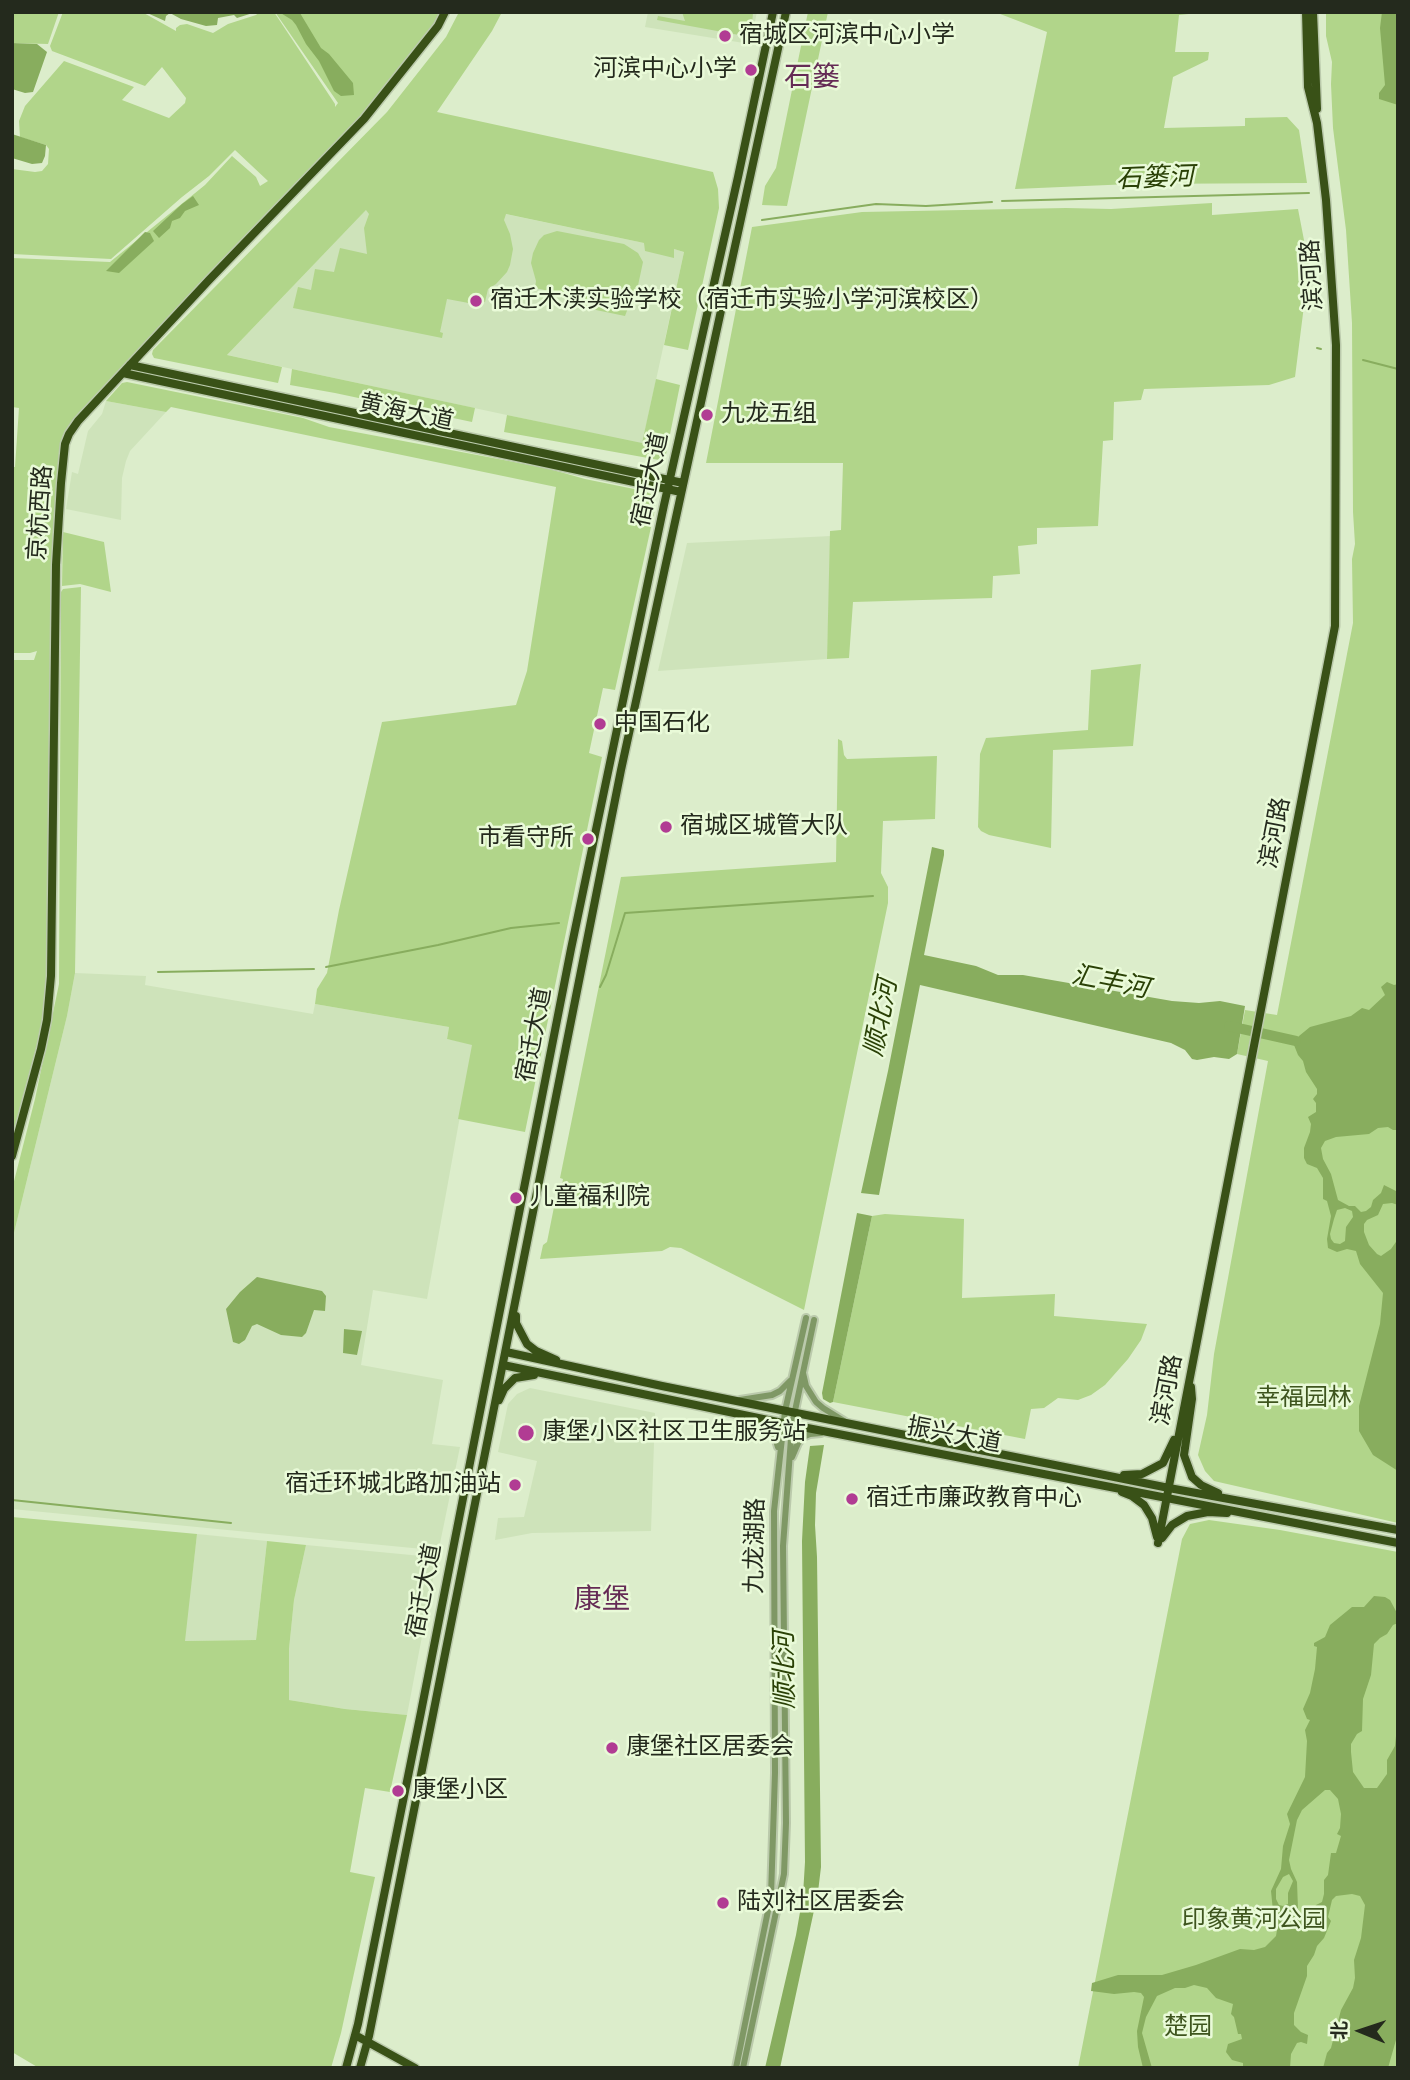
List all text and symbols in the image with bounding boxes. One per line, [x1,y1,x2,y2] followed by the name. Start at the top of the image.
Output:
[739,22,955,50] place label: 宿城区河滨中心小学
[717,28,733,44] marker: 宿城区河滨中心小学
[593,56,737,84] place label: 河滨中心小学
[743,62,759,78] marker: 河滨中心小学
[784,62,840,96] district label: 石篓
[1115,162,1195,196] water label: 石篓河
[1297,238,1329,312] street label: 滨河路
[490,287,994,315] place label: 宿迁木渎实验学校（宿迁市实验小学河滨校区）
[468,293,484,309] marker: 宿迁木渎实验学校（宿迁市实验小学河滨校区）
[356,389,456,437] street label: 黄海大道
[721,401,817,429] place label: 九龙五组
[699,407,715,423] marker: 九龙五组
[627,430,675,530] street label: 宿迁大道
[23,464,59,562] street label: 京杭西路
[614,710,710,738] place label: 中国石化
[592,716,608,732] marker: 中国石化
[1255,795,1297,871] street label: 滨河路
[680,813,848,841] place label: 宿城区城管大队
[658,819,674,835] marker: 宿城区城管大队
[478,825,574,853] place label: 市看守所
[580,831,596,847] marker: 市看守所
[1069,960,1151,1006] water label: 汇丰河
[859,977,905,1059] water label: 顺北河
[512,985,558,1085] street label: 宿迁大道
[530,1184,650,1212] place label: 儿童福利院
[508,1190,524,1206] marker: 儿童福利院
[1147,1352,1189,1428] street label: 滨河路
[1256,1385,1352,1413] park label: 幸福园林
[904,1413,1004,1459] street label: 振兴大道
[542,1419,806,1447] place label: 康堡小区社区卫生服务站
[516,1423,536,1443] marker: 康堡小区社区卫生服务站
[285,1471,501,1499] place label: 宿迁环城北路加油站
[507,1477,523,1493] marker: 宿迁环城北路加油站
[866,1485,1082,1513] place label: 宿迁市廉政教育中心
[844,1491,860,1507] marker: 宿迁市廉政教育中心
[741,1498,771,1594] street label: 九龙湖路
[402,1541,448,1641] street label: 宿迁大道
[574,1584,630,1618] district label: 康堡
[770,1631,802,1709] water label: 顺北河
[626,1734,794,1762] place label: 康堡社区居委会
[604,1740,620,1756] marker: 康堡社区居委会
[412,1777,508,1805] place label: 康堡小区
[390,1783,406,1799] marker: 康堡小区
[737,1889,905,1917] place label: 陆刘社区居委会
[715,1895,731,1911] marker: 陆刘社区居委会
[1182,1907,1326,1935] park label: 印象黄河公园
[1326,1996,1396,2066] north arrow
[1164,2014,1212,2042] park label: 楚园
[1327,2020,1352,2040] text: 北

